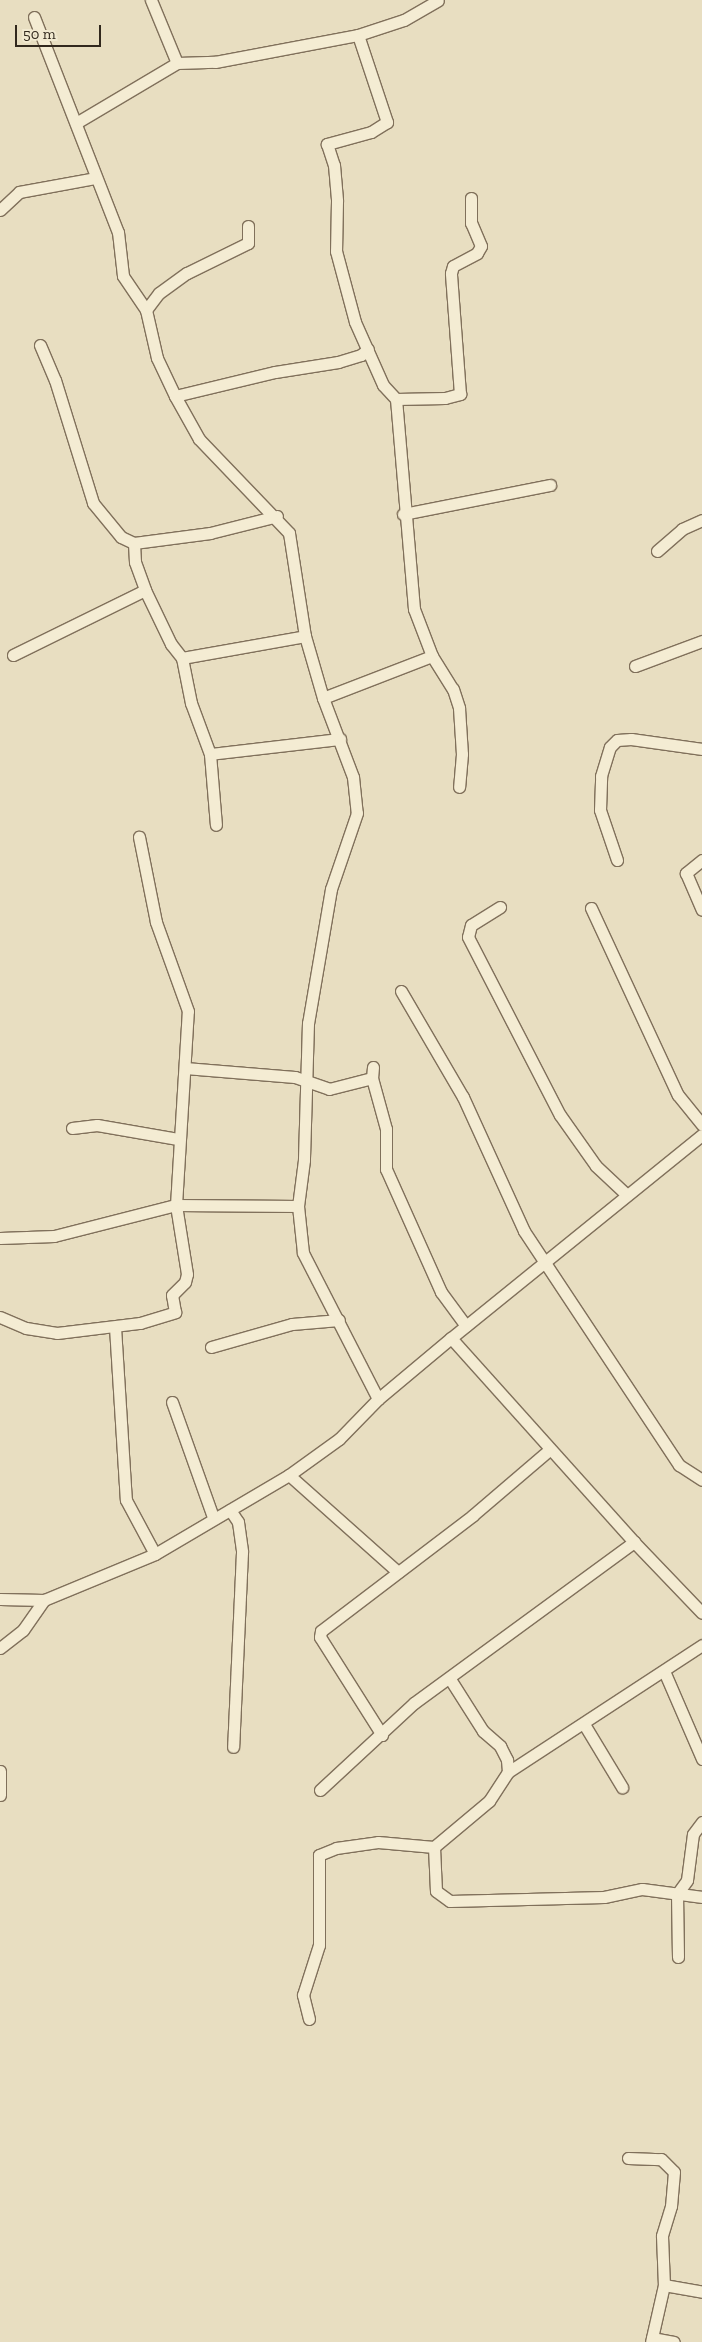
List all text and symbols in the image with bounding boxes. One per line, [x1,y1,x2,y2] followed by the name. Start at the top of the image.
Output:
[18,15,104,47] scale bar
[23,25,56,43] text: 50 m

